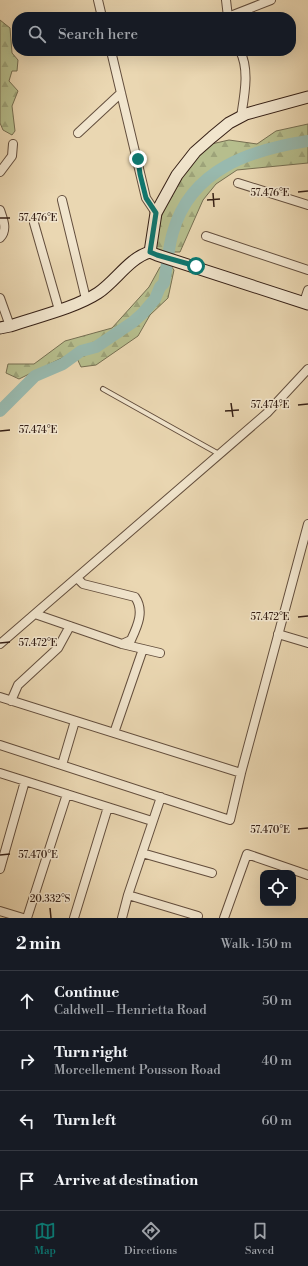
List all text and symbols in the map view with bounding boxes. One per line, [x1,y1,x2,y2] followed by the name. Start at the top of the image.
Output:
[12,12,296,56] search box
[26,23,48,45] icon: search
[58,25,138,44] text: Search here
[129,150,147,168] route end
[250,187,290,199] text: 57.476°E
[18,212,58,224] text: 57.476°E
[187,257,205,275] route start
[251,399,289,411] text: 57.474°E
[19,424,57,436] text: 57.474°E
[251,611,290,623] text: 57.472°E
[19,637,58,649] text: 57.472°E
[250,824,290,836] text: 57.470°E
[18,849,58,861] text: 57.470°E
[260,870,296,906] map controls
[260,870,296,906] button: locate
[30,893,71,905] text: 20.332°S
[16,933,61,955] text: 2 min
[221,936,292,952] text: Walk · 150 m
[54,983,119,1002] text: Continue
[16,990,38,1012] icon: ahead
[262,993,292,1009] text: 50 m
[54,1002,207,1018] text: Caldwell – Henrietta Road
[54,1043,128,1062] text: Turn right
[16,1050,38,1072] icon: right
[262,1053,292,1069] text: 40 m
[54,1062,221,1078] text: Morcellement Pousson Road
[16,1110,38,1132] icon: left
[54,1111,116,1130] text: Turn left
[261,1113,292,1129] text: 60 m
[16,1170,38,1192] icon: arrive
[54,1171,198,1190] text: Arrive at destination
[34,1220,56,1258] tab: Map
[124,1220,177,1258] tab: Directions
[245,1220,274,1258] tab: Saved

